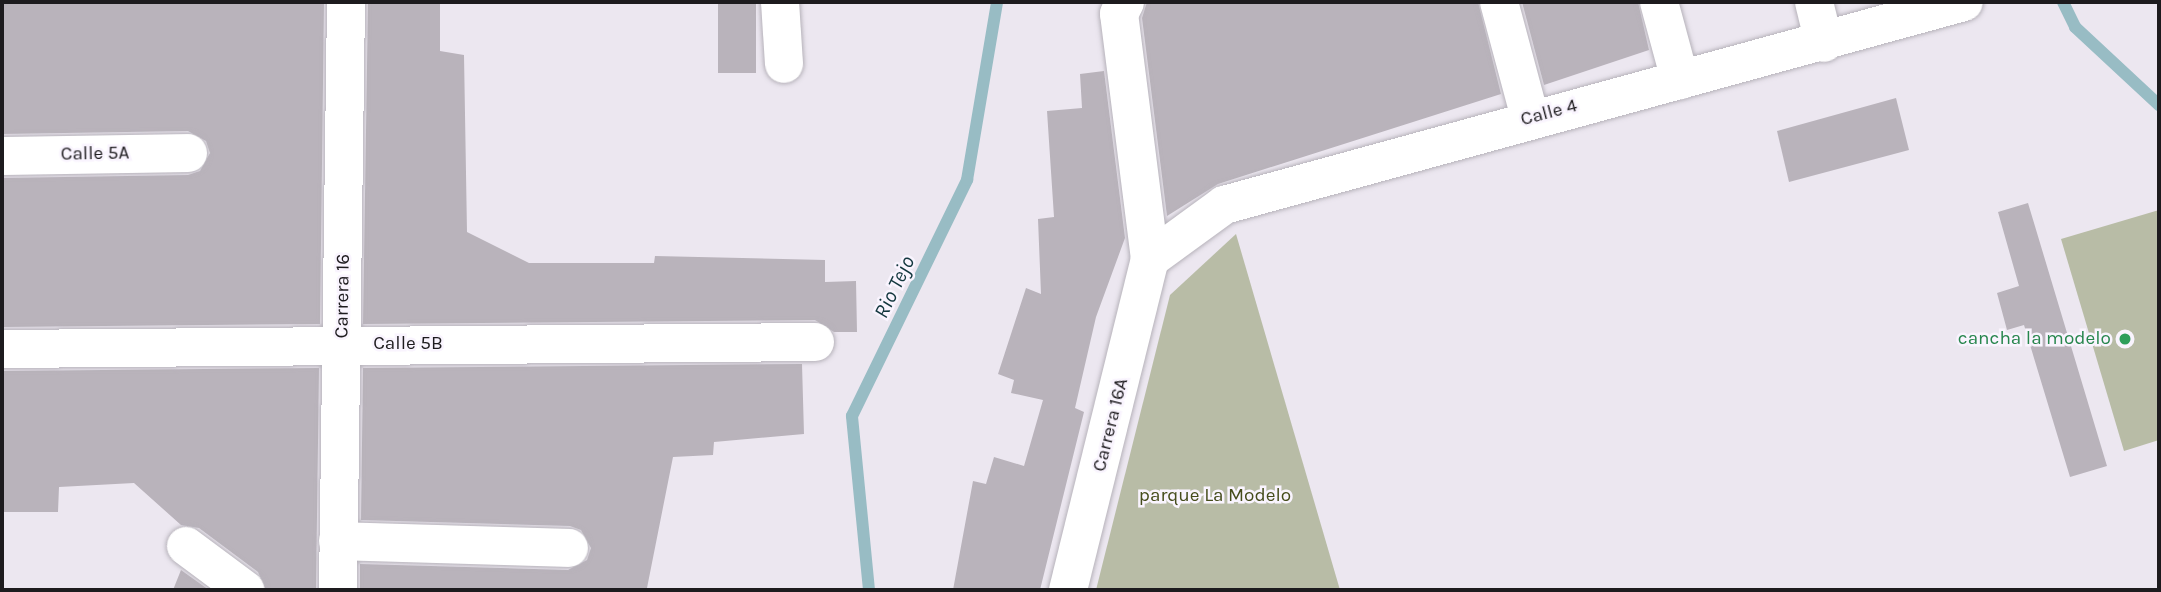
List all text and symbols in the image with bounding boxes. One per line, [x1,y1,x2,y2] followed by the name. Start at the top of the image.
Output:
[1518,95,1580,131] street label: Calle 4
[60,142,130,166] street label: Calle 5A
[868,252,920,322] water label: Rio Tejo
[331,254,355,338] street label: Carrera 16
[1958,328,2111,350] place label: cancha la modelo
[2117,331,2133,347] marker: cancha la modelo
[373,333,443,355] street label: Calle 5B
[1088,376,1134,474] street label: Carrera 16A
[1139,485,1291,507] park label: parque La Modelo

